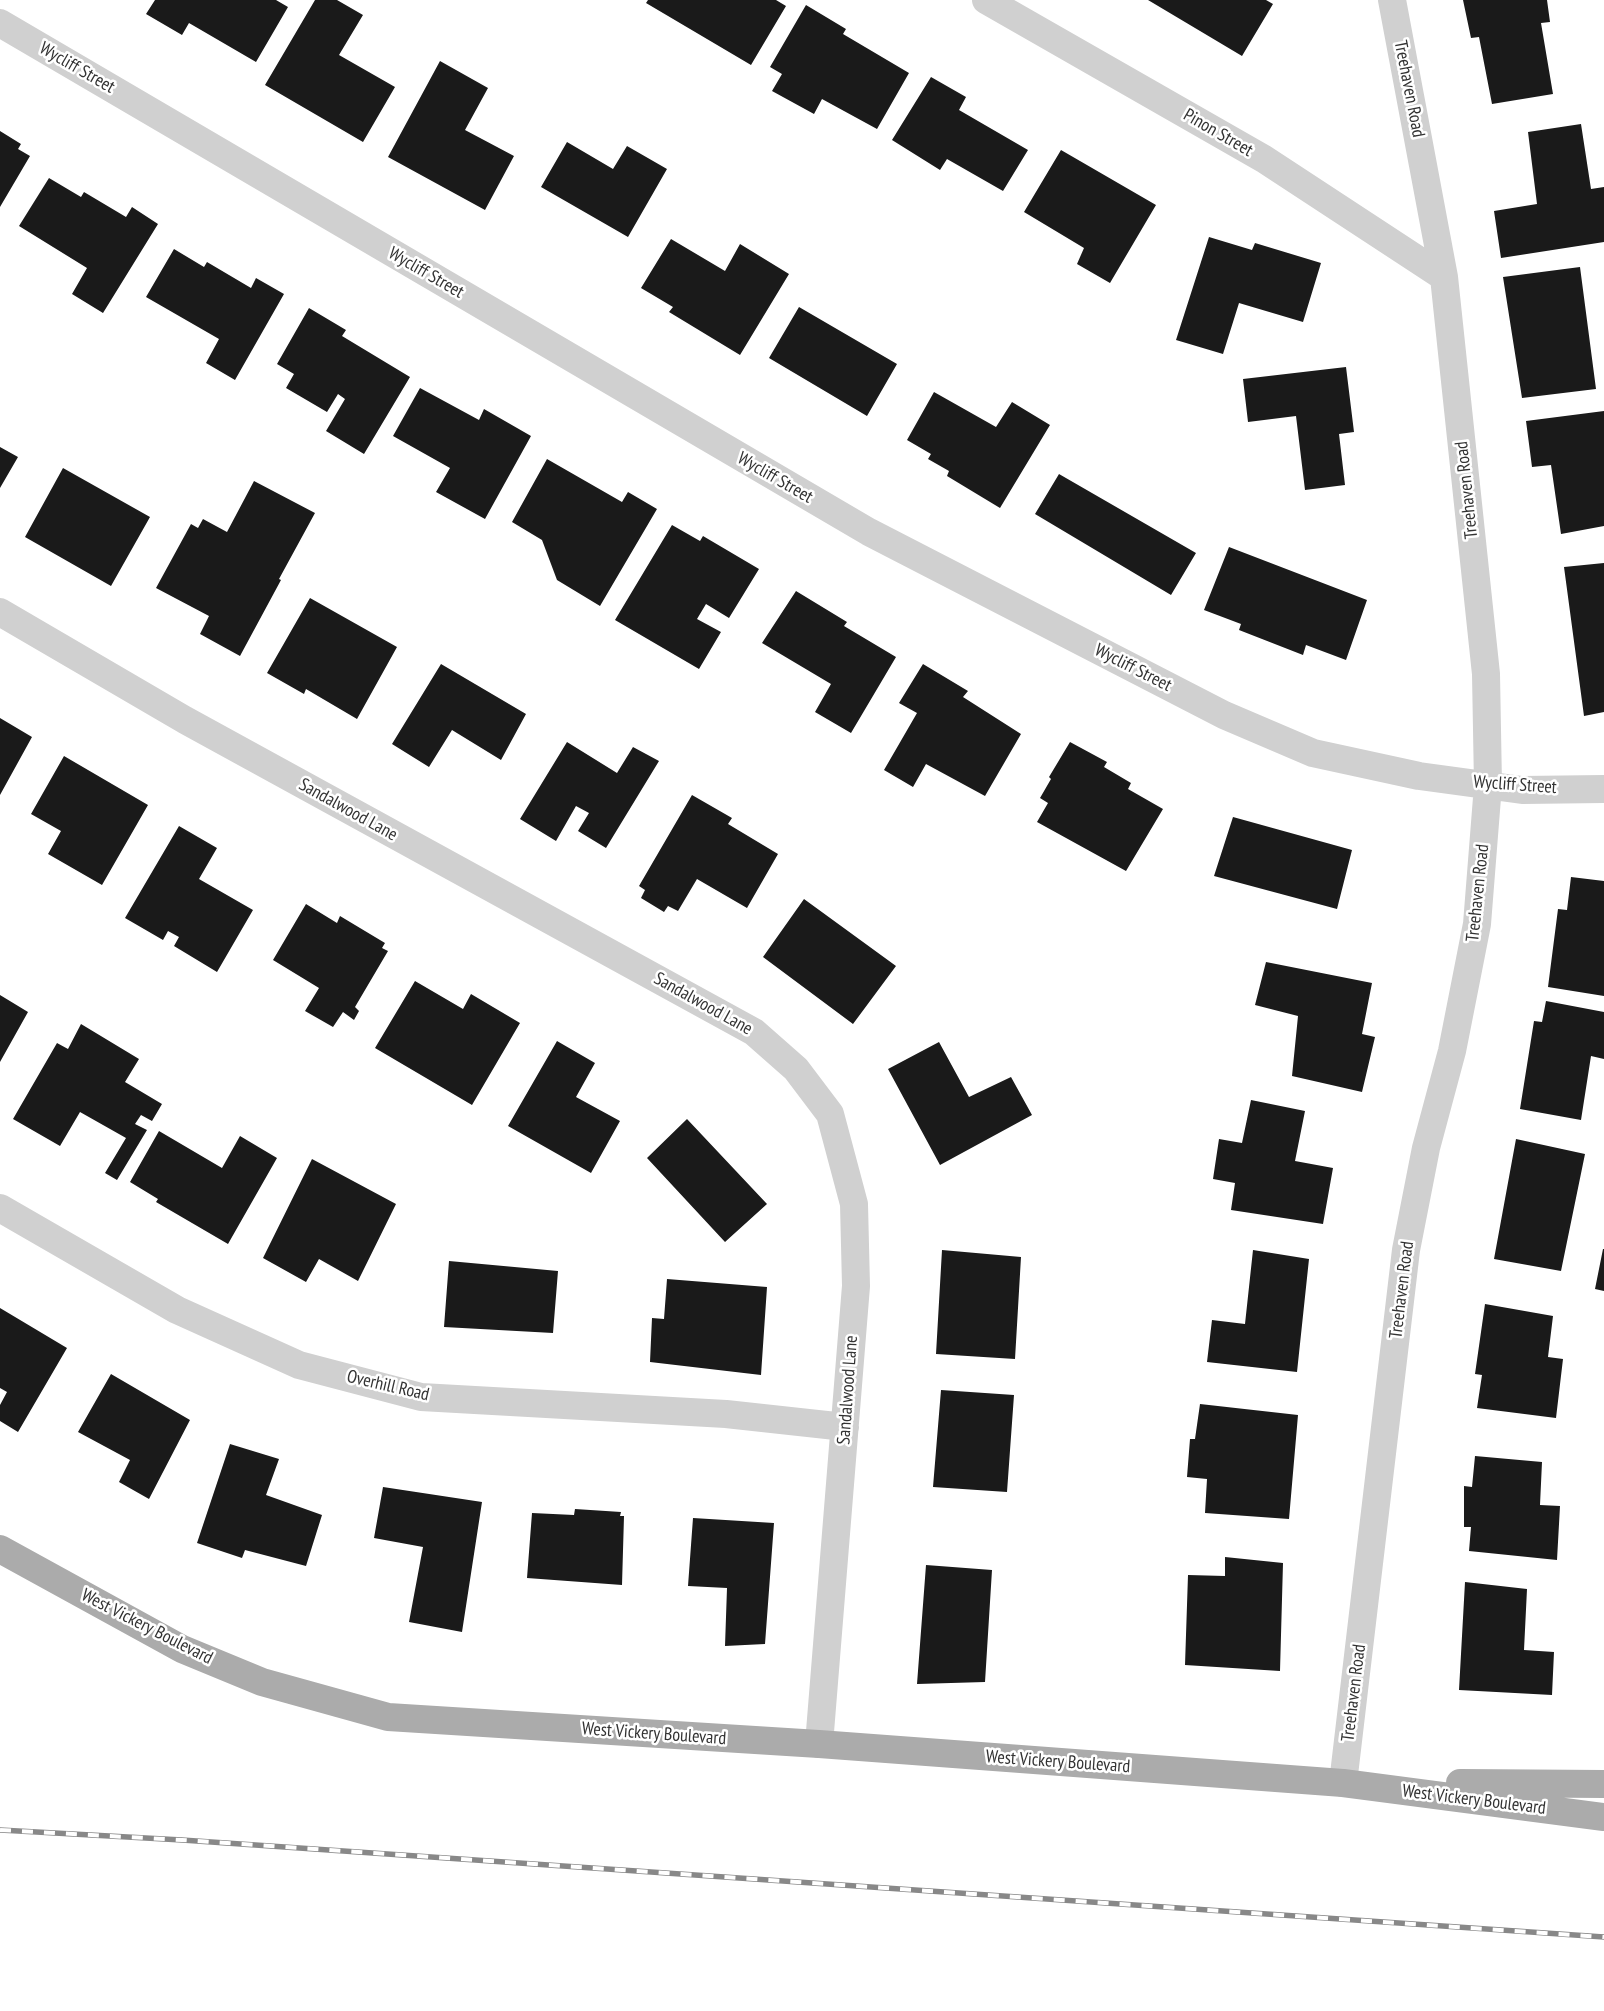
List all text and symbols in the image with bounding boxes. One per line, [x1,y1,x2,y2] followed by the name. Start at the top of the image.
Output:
[35,38,119,98] street label: Wycliff Street
[1389,39,1429,139] street label: Treehaven Road
[1179,104,1257,162] street label: Pinon Street
[384,243,468,303] street label: Wycliff Street
[1451,440,1483,540] street label: Treehaven Road
[733,448,817,508] street label: Wycliff Street
[1091,639,1175,697] street label: Wycliff Street
[1473,771,1557,799] street label: Wycliff Street
[295,774,401,846] street label: Sandalwood Lane
[1462,843,1494,943] street label: Treehaven Road
[650,968,756,1040] street label: Sandalwood Lane
[1385,1240,1419,1340] street label: Treehaven Road
[833,1335,863,1445] street label: Sandalwood Lane
[345,1366,431,1406] street label: Overhill Road
[78,1585,216,1669] street label: West Vickery Boulevard
[1337,1643,1371,1743] street label: Treehaven Road
[581,1718,727,1750] street label: West Vickery Boulevard
[985,1746,1131,1778] street label: West Vickery Boulevard
[1401,1780,1547,1820] street label: West Vickery Boulevard

